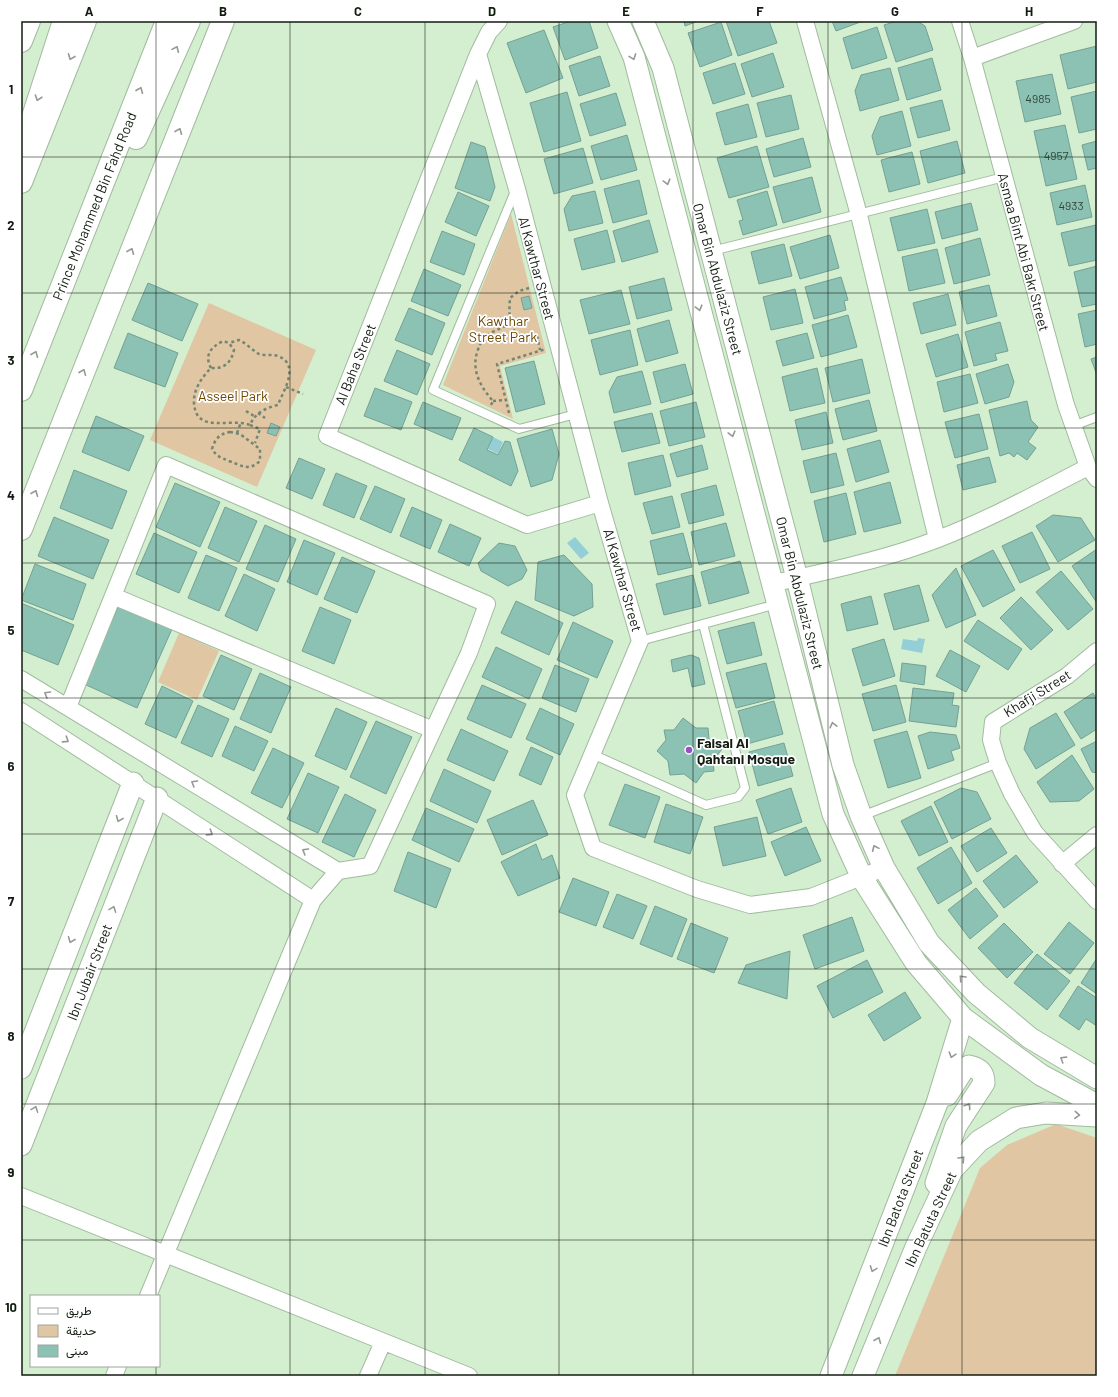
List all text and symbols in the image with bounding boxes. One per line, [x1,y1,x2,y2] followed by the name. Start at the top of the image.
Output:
[85,3,94,19] text: A
[219,3,227,19] text: B
[354,3,362,19] text: C
[488,3,496,19] text: D
[622,3,630,19] text: E
[756,3,764,19] text: F
[891,3,899,19] text: G
[1025,3,1033,19] text: H
[172,45,180,52] one-way arrow
[628,53,637,60] one-way arrow
[67,54,75,61] one-way arrow
[9,81,13,97] text: 1
[135,86,143,94] one-way arrow
[1025,91,1051,105] house number: 4985
[35,94,43,101] one-way arrow
[48,109,140,303] street label: Prince Mohammed Bin Fahd Road
[175,127,183,134] one-way arrow
[1044,148,1069,162] house number: 4957
[995,171,1053,333] street label: Asmaa Bint Abi Bakr Street
[662,179,670,186] one-way arrow
[1058,198,1084,212] house number: 4933
[690,201,746,357] street label: Omar Bin Abdulaziz Street
[515,215,559,321] street label: Al Kawthar Street
[7,217,15,233] text: 2
[127,248,135,255] one-way arrow
[695,305,703,311] one-way arrow
[469,312,537,345] park label: Kawthar Street Park
[331,321,379,407] street label: Al Baha Street
[31,350,39,357] one-way arrow
[7,352,15,368] text: 3
[79,369,87,376] one-way arrow
[198,387,268,404] park label: Asseel Park
[727,430,736,437] one-way arrow
[7,487,15,503] text: 4
[31,490,39,497] one-way arrow
[773,515,827,671] street label: Omar Bin Abdulaziz Street
[600,527,646,633] street label: Al Kawthar Street
[7,622,15,638] text: 5
[1000,666,1074,720] street label: Khafji Street
[44,692,51,699] one-way arrow
[829,722,838,729] one-way arrow
[697,734,795,767] place label: Faisal Al Qahtani Mosque
[61,735,68,742] one-way arrow
[684,745,694,755] marker: Faisal Al Qahtani Mosque
[8,758,15,774] text: 6
[191,781,198,788] one-way arrow
[116,815,124,823] one-way arrow
[206,828,213,836] one-way arrow
[872,844,880,852] one-way arrow
[302,848,309,855] one-way arrow
[8,893,15,909] text: 7
[109,906,117,913] one-way arrow
[63,921,115,1023] street label: Ibn Jubair Street
[68,937,76,944] one-way arrow
[959,975,967,983] one-way arrow
[7,1028,15,1044] text: 8
[948,1051,957,1058] one-way arrow
[1060,1056,1067,1064] one-way arrow
[964,1103,971,1110] one-way arrow
[31,1105,39,1112] one-way arrow
[1074,1110,1080,1119] one-way arrow
[874,1147,926,1249] street label: Ibn Batota Street
[957,1156,965,1164] one-way arrow
[8,1164,15,1180] text: 9
[900,1169,960,1269] street label: Ibn Batuta Street
[869,1265,877,1272] one-way arrow
[30,1295,160,1367] legend
[5,1299,17,1315] text: 10
[66,1303,92,1319] text: طريق
[66,1323,96,1338] text: حديقة
[873,1336,881,1344] one-way arrow
[66,1343,88,1359] text: مبنى

